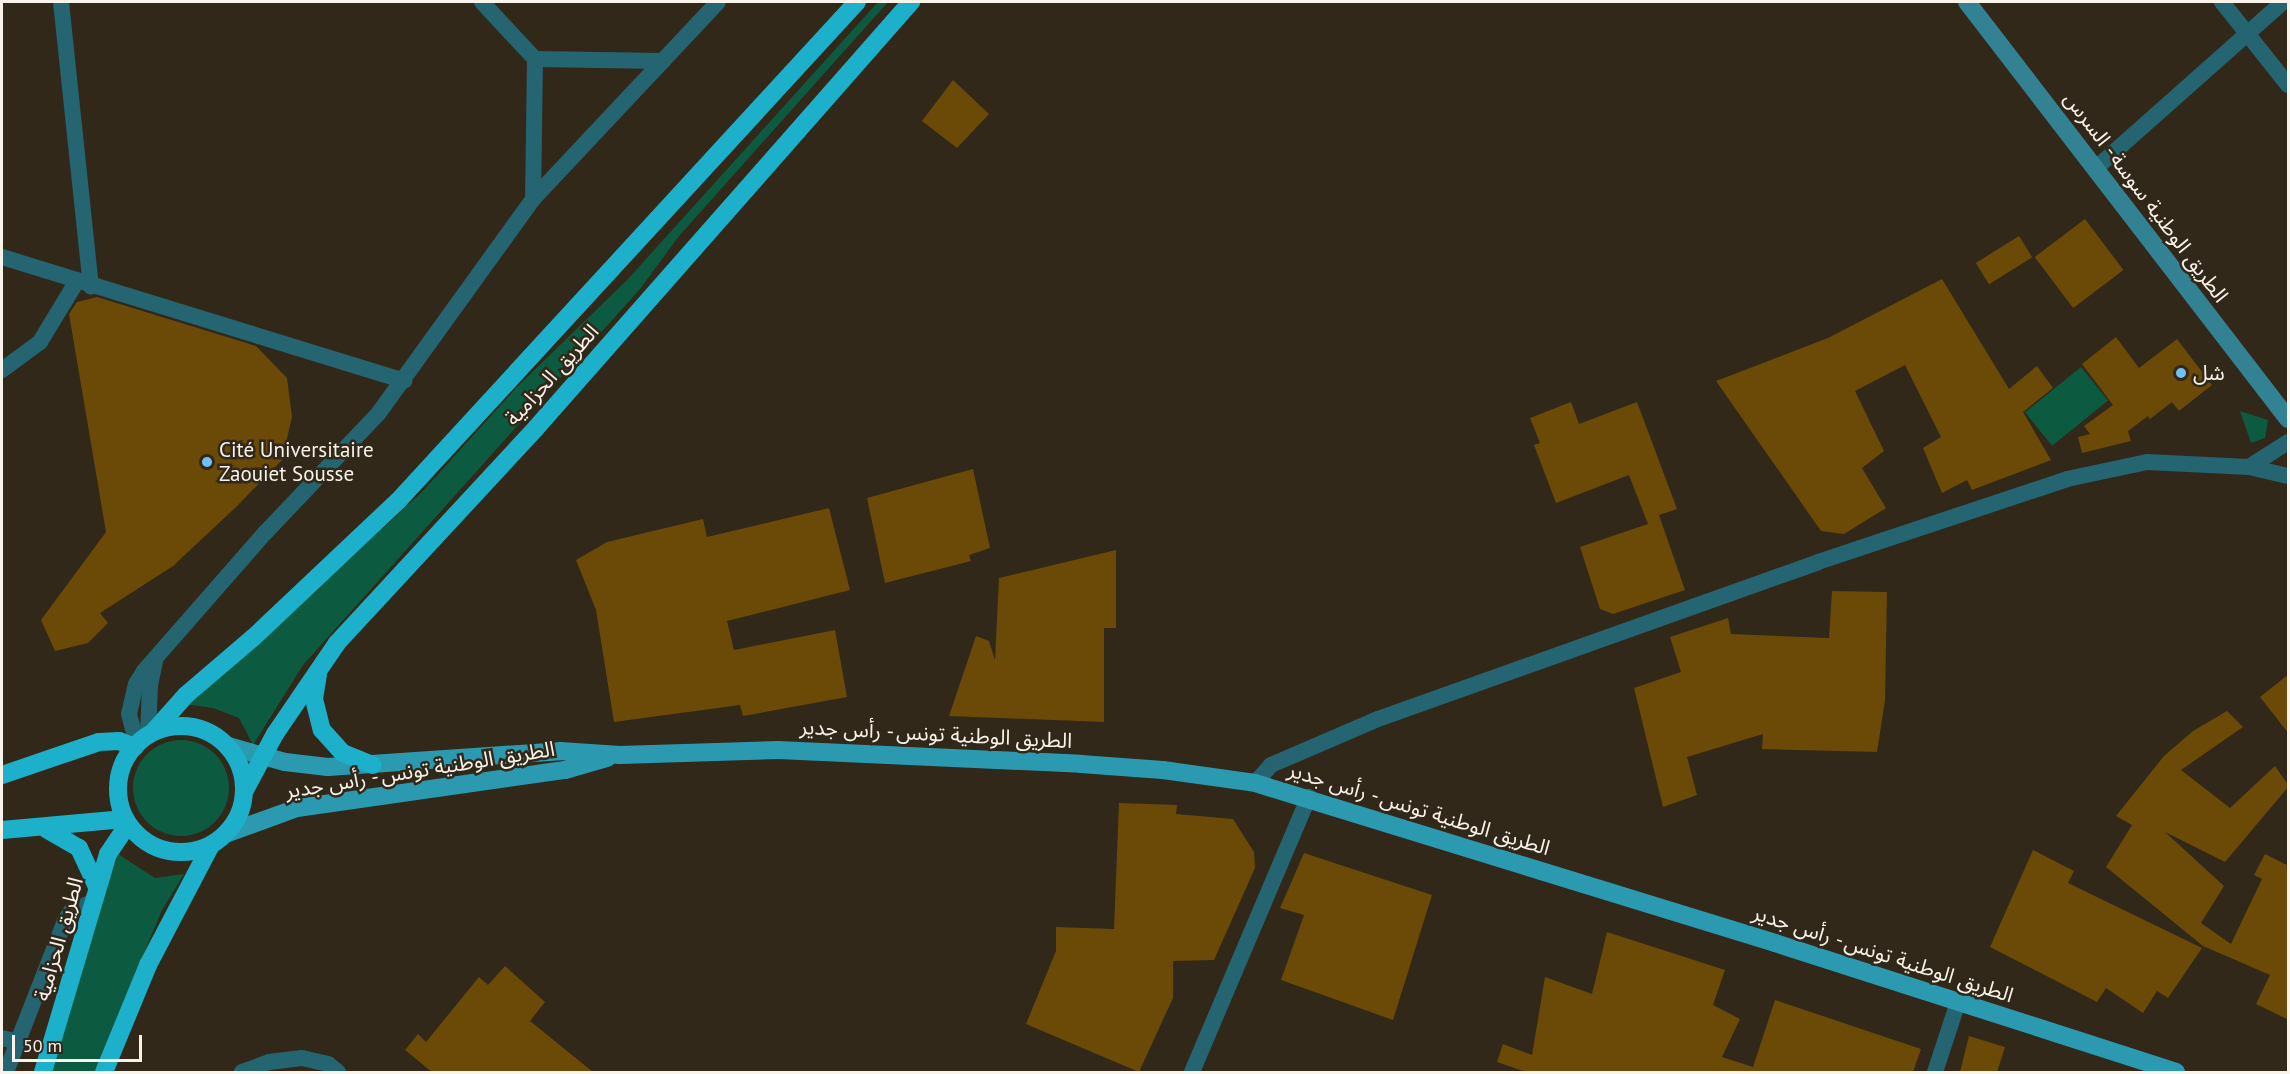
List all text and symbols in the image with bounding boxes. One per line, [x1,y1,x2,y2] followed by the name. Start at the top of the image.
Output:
[2058,85,2234,309] street label: الطريق الوطنية سوسة - السرس
[500,319,604,431] street label: الطريق الحزامية
[2193,360,2225,386] place label: شل
[2174,366,2188,380] marker: شل
[219,437,374,487] place label: Cité Universitaire Zaouiet Sousse
[200,455,214,469] marker: Cité Universitaire Zaouiet Sousse
[798,714,1074,754] street label: الطريق الوطنية تونس - رأس جدير
[282,736,558,804] street label: الطريق الوطنية تونس - رأس جدير
[1283,757,1555,861] street label: الطريق الوطنية تونس - رأس جدير
[29,874,89,1004] street label: الطريق الحزامية
[1748,899,2018,1009] street label: الطريق الوطنية تونس - رأس جدير
[15,1023,146,1061] scale bar
[23,1034,62,1057] text: 50 m

